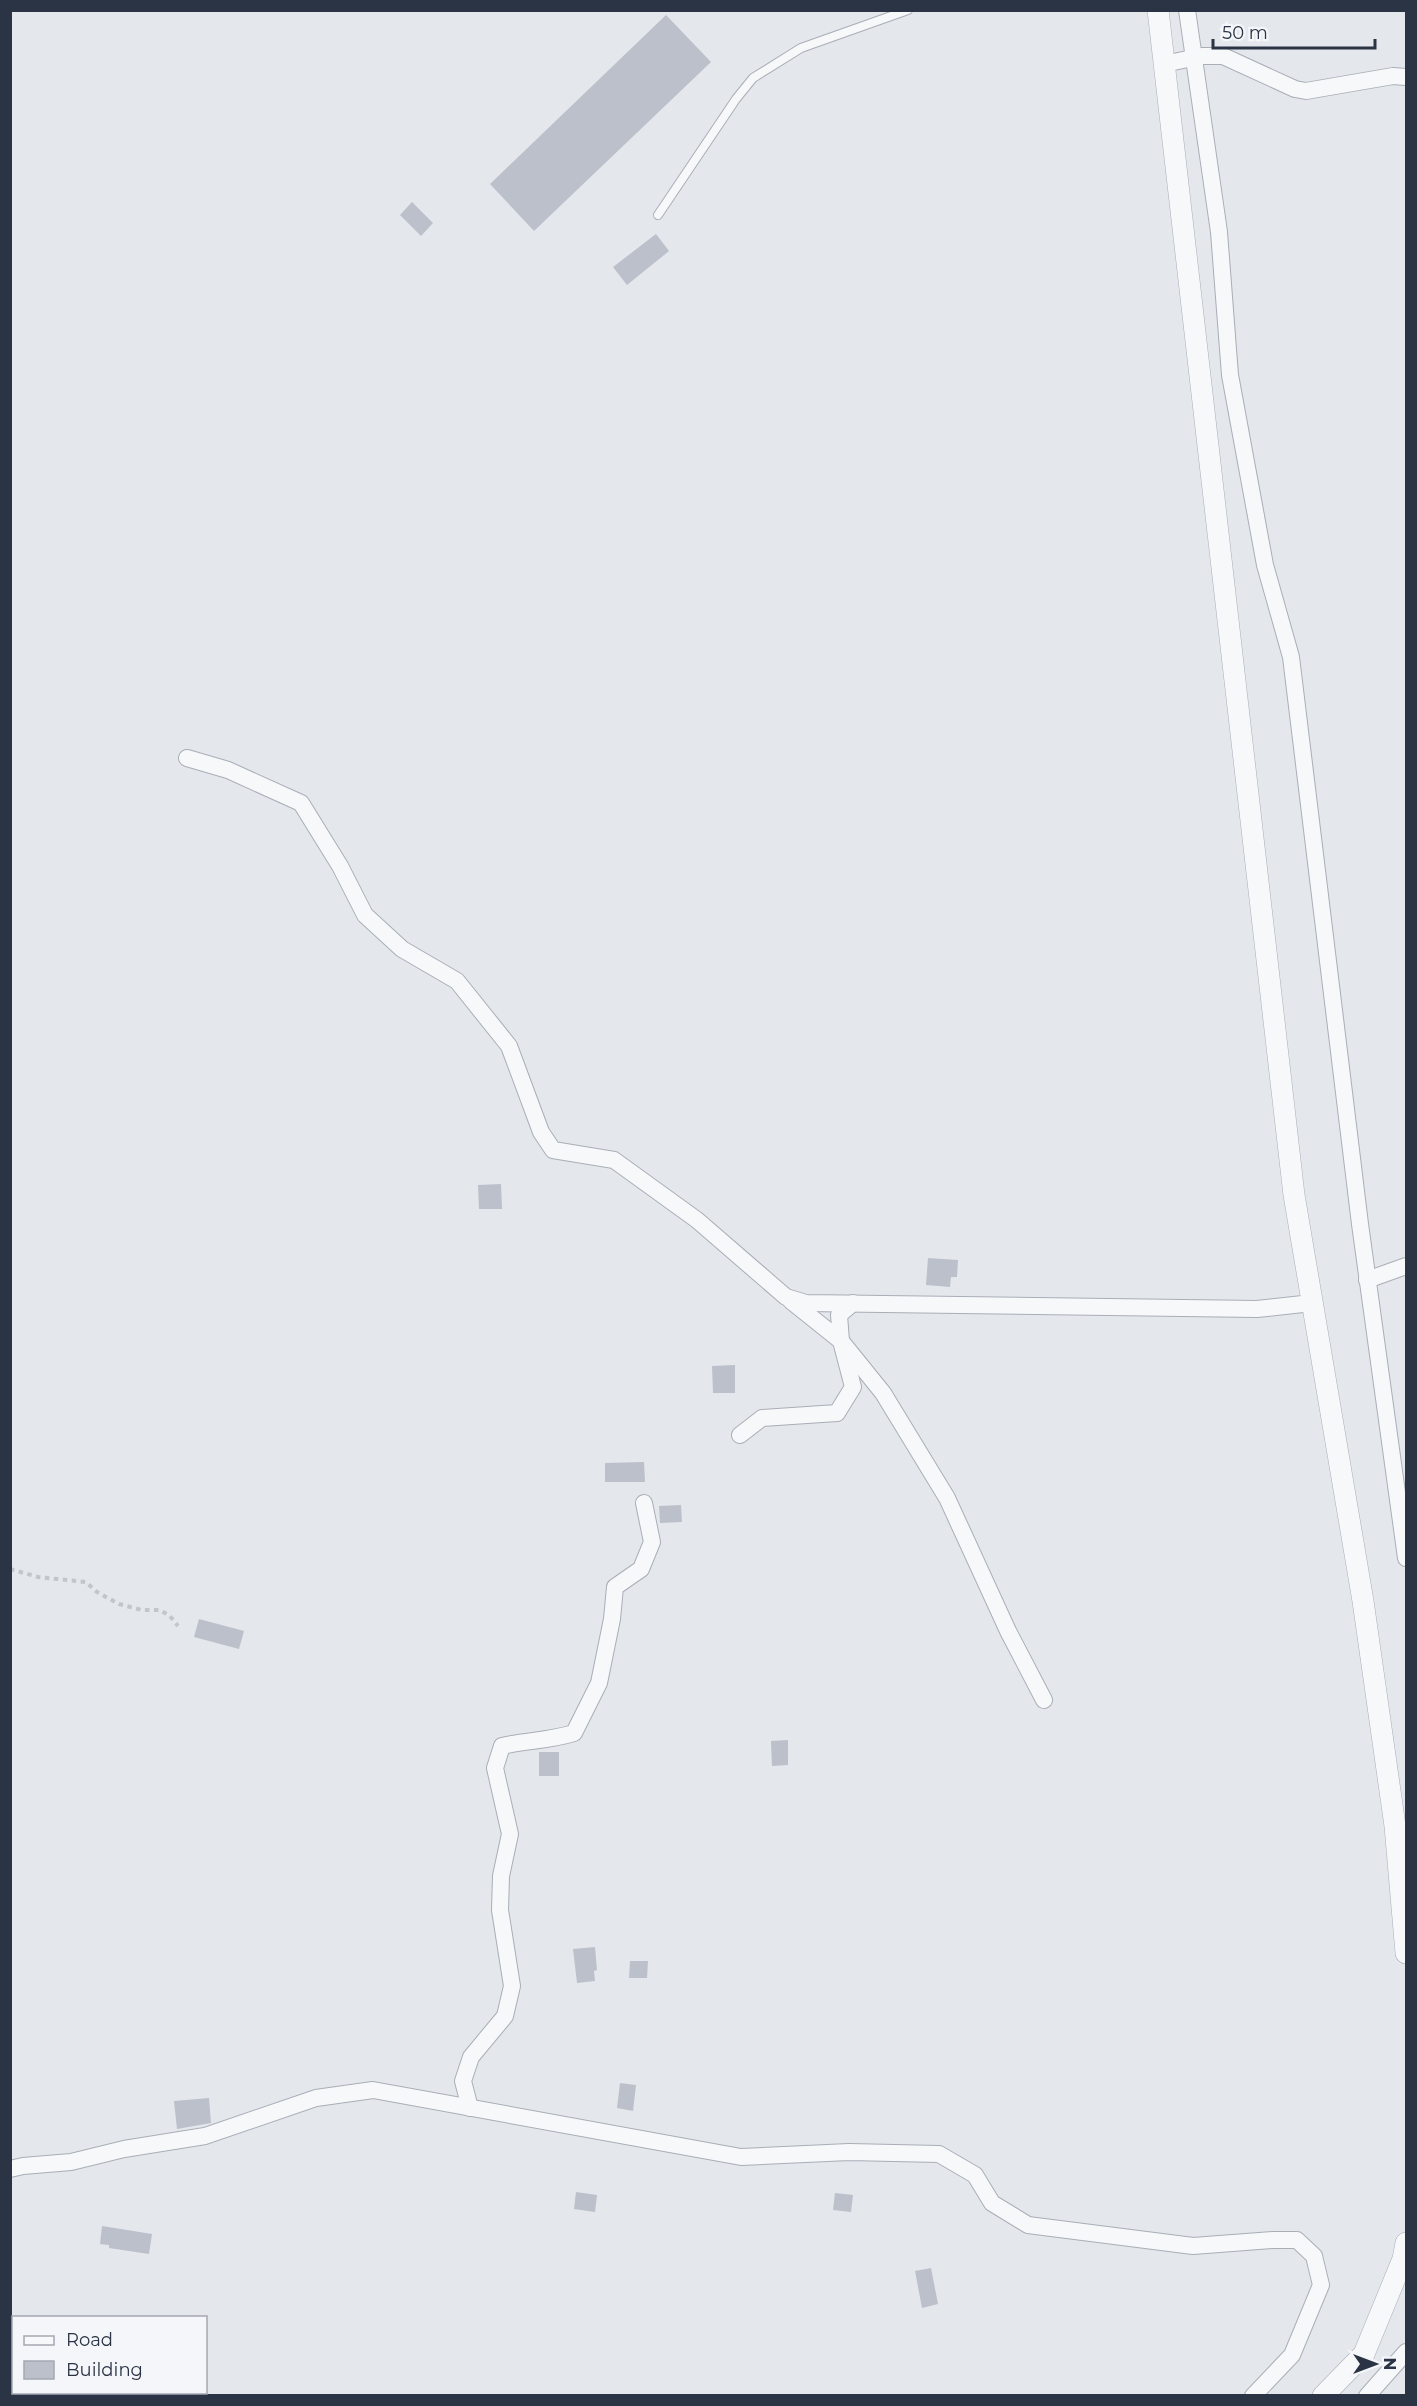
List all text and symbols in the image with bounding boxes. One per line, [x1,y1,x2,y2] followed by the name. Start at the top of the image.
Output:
[1213,12,1375,50] scale bar
[1222,22,1268,44] text: 50 m
[12,2316,207,2394] legend
[66,2329,113,2351] text: Road
[1345,2334,1405,2394] north arrow
[1380,2358,1399,2370] text: N
[66,2359,143,2381] text: Building

